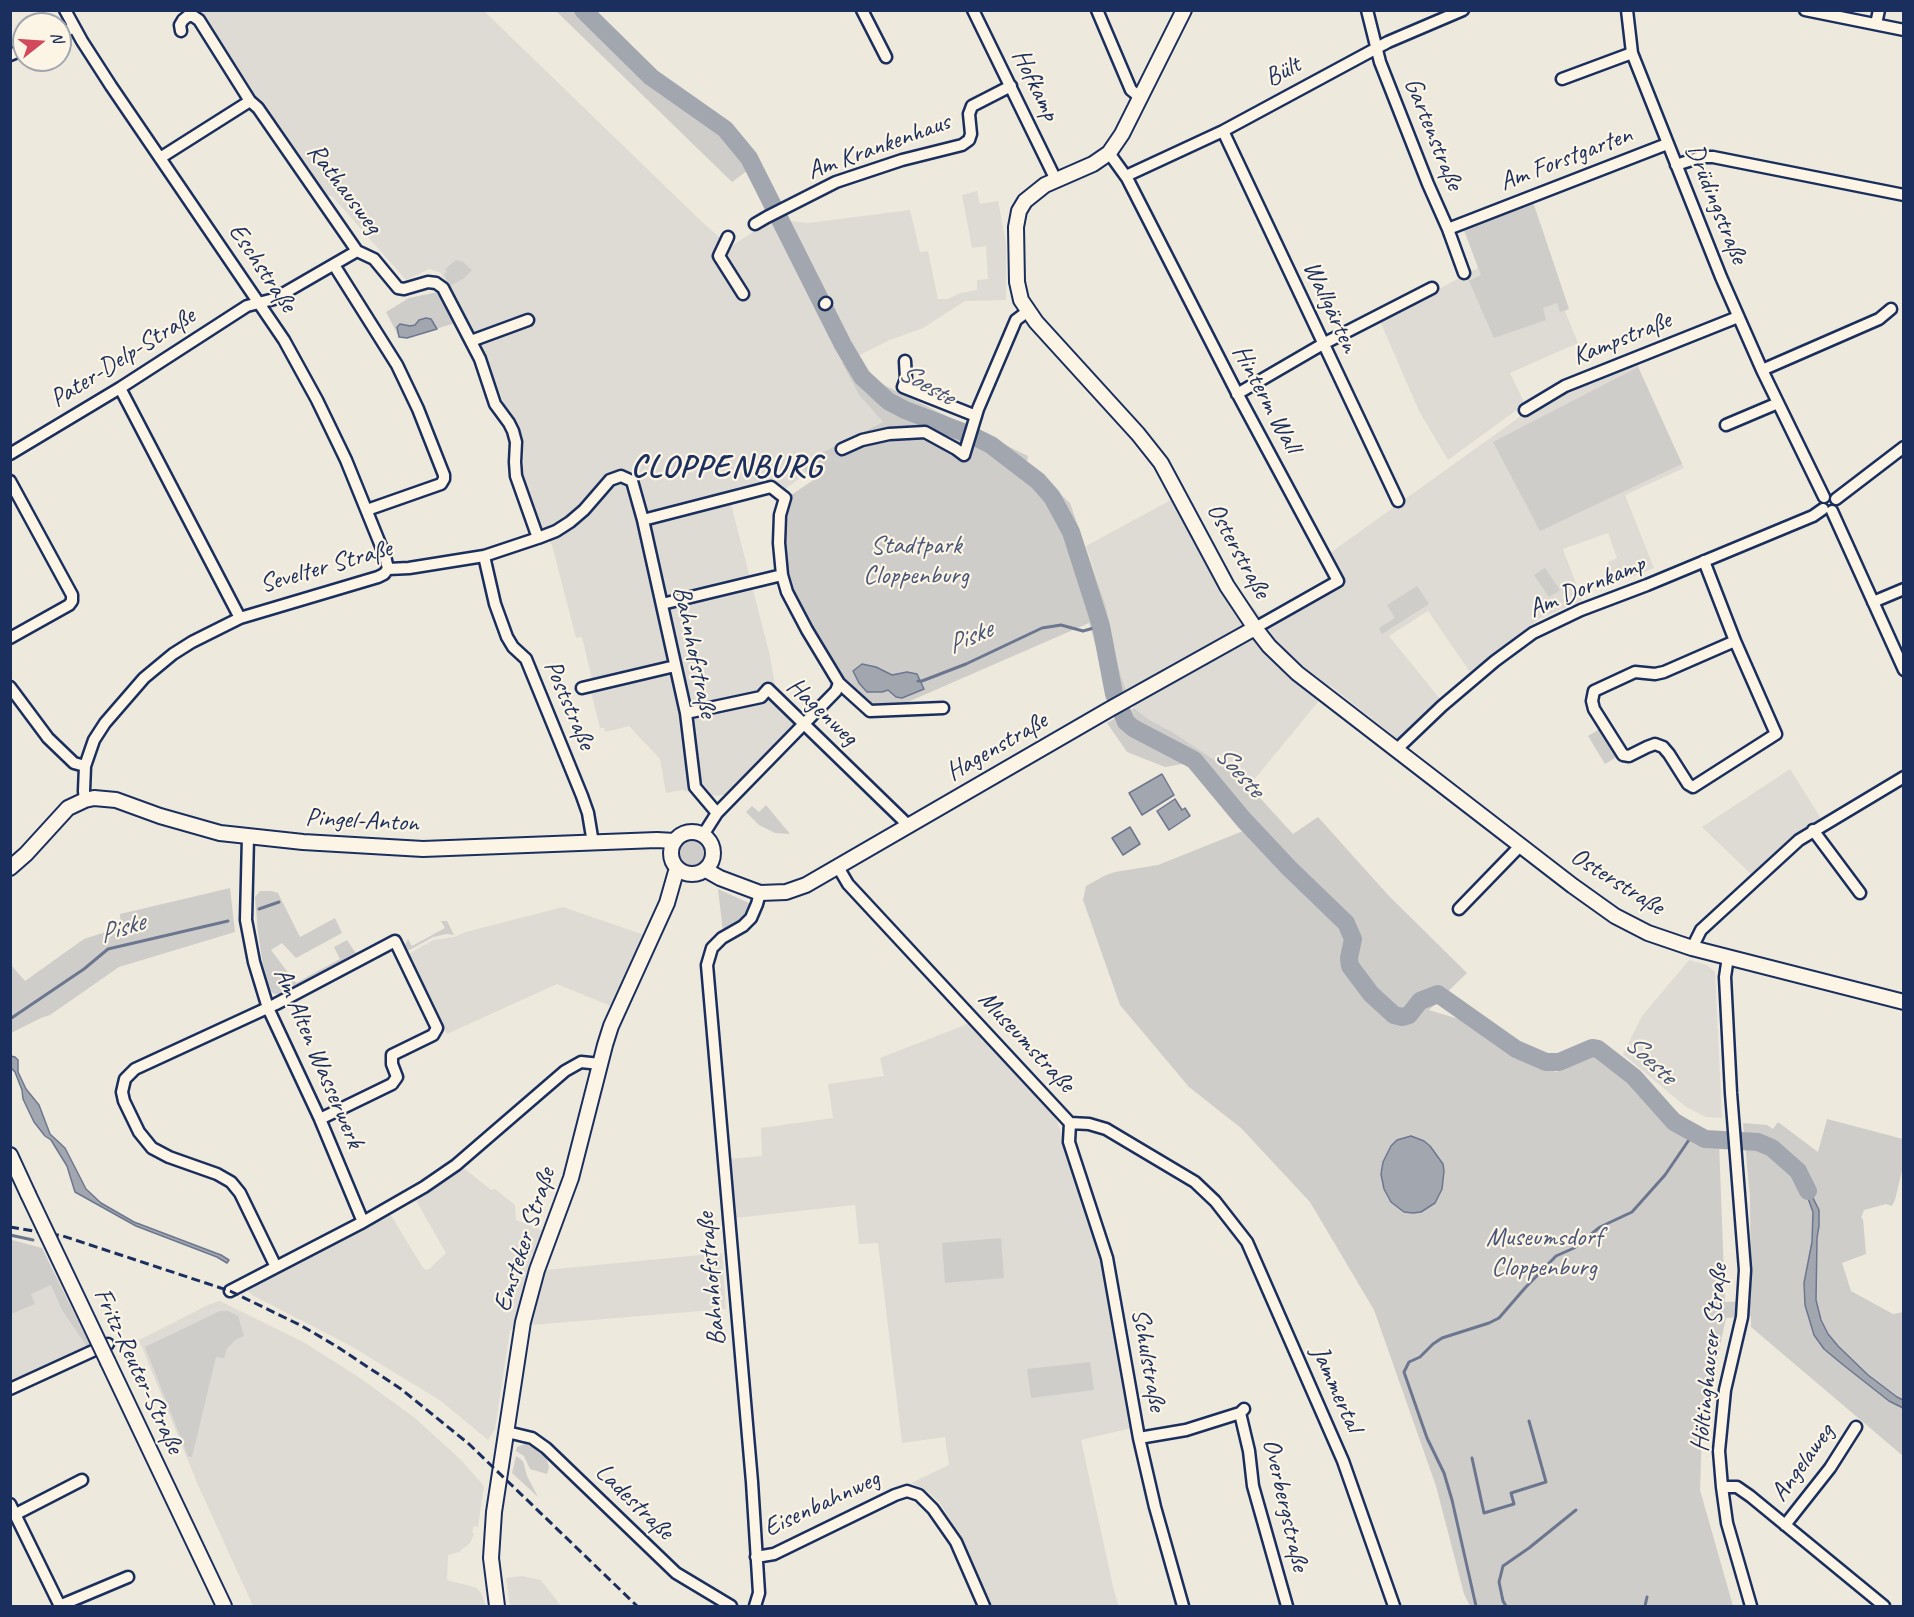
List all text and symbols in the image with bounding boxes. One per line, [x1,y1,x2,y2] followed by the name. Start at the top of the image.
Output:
[12,12,72,72] north arrow
[46,30,68,45] text: N
[1004,44,1066,126] street label: Hofkamp
[1260,50,1306,94] street label: Bült
[1396,73,1470,195] street label: Gartenstraße
[803,107,955,187] street label: Am Krankenhaus
[1496,120,1636,198] street label: Am Forstgarten
[300,137,388,241] street label: Rathausweg
[1678,140,1754,268] street label: Drüdingstraße
[221,218,303,318] street label: Eschstraße
[1295,256,1365,358] street label: Wallgärten
[45,301,201,415] street label: Pater-Delp-Straße
[1568,305,1676,373] street label: Kampstraße
[1225,340,1307,458] street label: Hinterm Wall
[893,357,959,413] water label: Soeste
[631,449,823,487] district label: CLOPPENBURG
[1199,498,1277,604] street label: Osterstraße
[863,530,969,592] park label: Stadtpark Cloppenburg
[256,533,396,601] street label: Sevelter Straße
[1524,548,1650,626] street label: Am Dornkamp
[665,583,723,721] street label: Bahnhofstraße
[943,614,997,662] water label: Piske
[536,656,602,754] street label: Poststraße
[780,671,864,753] street label: Hagenweg
[941,706,1053,788] street label: Hagenstraße
[1208,740,1270,804] water label: Soeste
[305,802,419,840] street label: Pingel-Anton
[1564,841,1670,923] street label: Osterstraße
[95,907,149,951] water label: Piske
[266,963,370,1153] street label: Am Alten Wasserwerk
[971,985,1081,1099] street label: Museumstraße
[1618,1028,1682,1092] water label: Soeste
[487,1164,563,1316] street label: Emsteker Straße
[691,1211,733,1347] street label: Bahnhofstraße
[1486,1222,1602,1284] park label: Museumsdorf Cloppenburg
[1685,1263,1735,1453] street label: Höltinghauser Straße
[86,1283,190,1459] street label: Fritz-Reuter-Straße
[1124,1306,1172,1414] street label: Schulstraße
[1303,1341,1369,1437] street label: Jammertal
[1764,1418,1842,1508] street label: Angelaweg
[1255,1436,1315,1574] street label: Overbergstraße
[588,1457,680,1547] street label: Ladestraße
[759,1464,885,1544] street label: Eisenbahnweg

